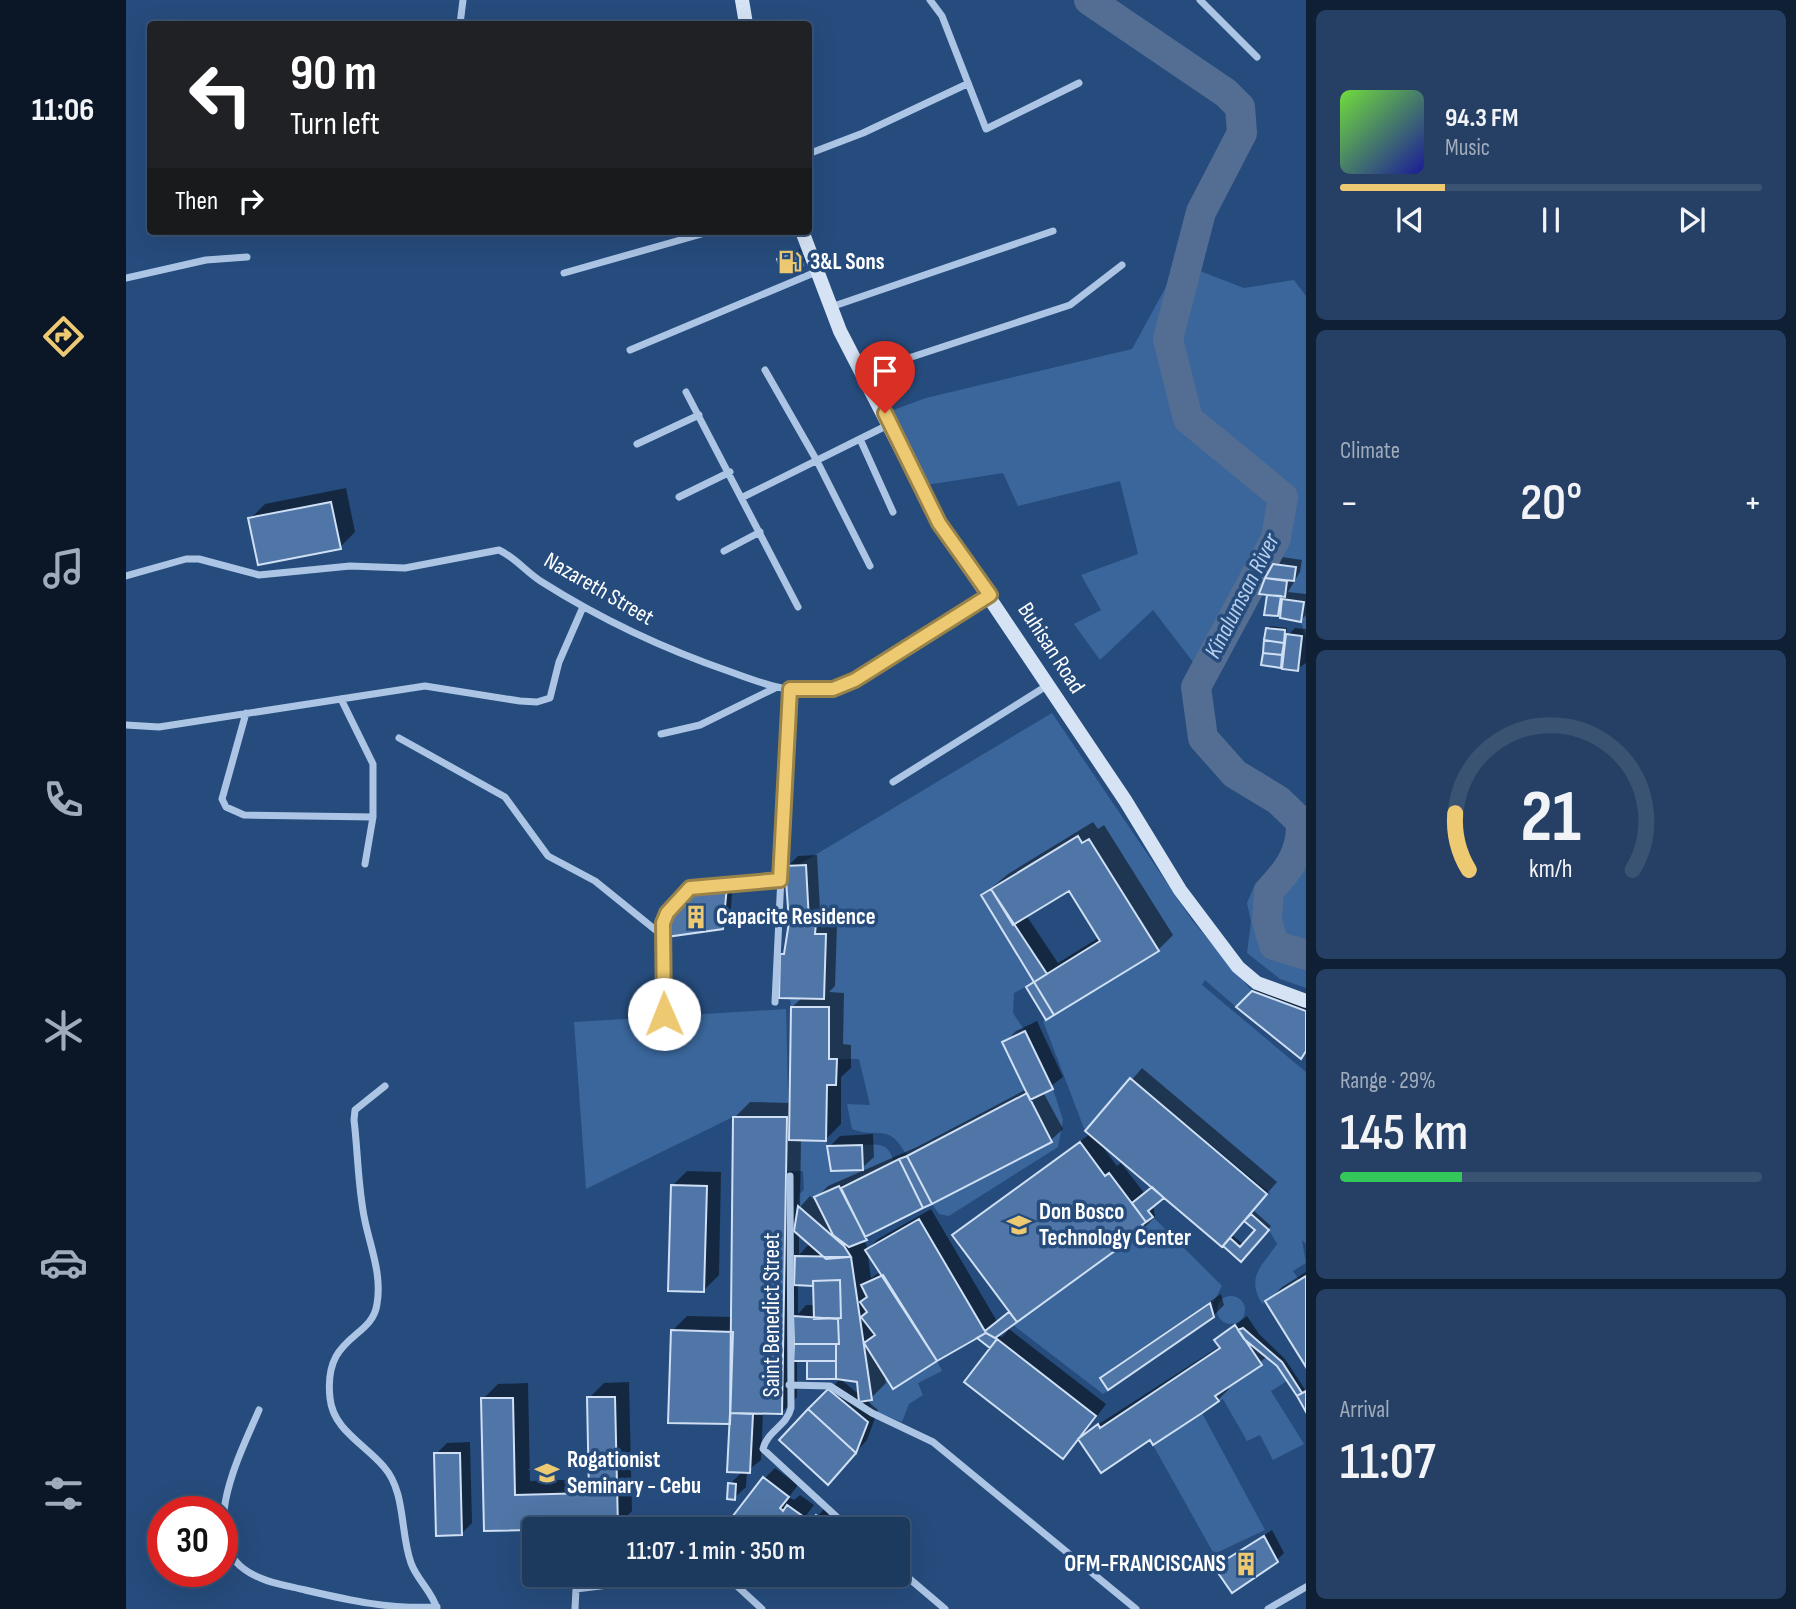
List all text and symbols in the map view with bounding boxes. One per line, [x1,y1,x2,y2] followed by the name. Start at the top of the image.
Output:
[290,45,377,104] text: 90 m
[175,49,266,140] icon: left
[32,91,94,130] text: 11:06
[1445,103,1518,134] text: 94.3 FM
[290,105,380,144] text: Turn left
[1445,134,1490,162] text: Music
[232,182,270,220] icon: right
[175,186,218,217] text: Then
[1391,201,1429,239] icon: previous
[1532,201,1570,239] icon: pause
[1673,201,1711,239] icon: next
[776,248,804,276] fuel station icon: 3&L Sons
[810,248,885,276] place label: 3&L Sons
[39,312,88,361] icon: directions
[855,341,915,413] pin
[866,352,904,390] icon: arrive
[1340,437,1400,465] text: Climate
[1520,472,1582,535] text: 20°
[1340,481,1359,526] text: −
[1743,481,1762,526] text: +
[1198,528,1286,663] water label: Kinalumsan River
[39,544,88,593] icon: music
[539,546,659,632] street label: Nazareth Street
[1011,597,1091,699] street label: Buhisan Road
[39,775,88,824] icon: phone
[1521,775,1581,863] text: 21
[1529,854,1573,885] text: km/h
[682,903,710,931] building icon: Capacite Residence
[716,903,876,931] place label: Capacite Residence
[627,977,701,1051] position arrow
[39,1006,88,1055] icon: climate
[1340,1067,1436,1095] text: Range · 29%
[1340,1102,1468,1165] text: 145 km
[1039,1198,1191,1252] place label: Don Bosco Technology Center
[1005,1211,1033,1239] school or university icon: Don Bosco Technology Center
[758,1233,786,1397] street label: Saint Benedict Street
[39,1238,88,1287] icon: car
[1340,1396,1389,1424] text: Arrival
[1340,1431,1436,1494] text: 11:07
[567,1446,701,1500] place label: Rogationist Seminary - Cebu
[533,1459,561,1487] school or university icon: Rogationist Seminary - Cebu
[39,1469,88,1518] icon: filters
[147,1496,238,1587] speed limit sign: 30
[627,1536,805,1567] text: 11:07 · 1 min · 350 m
[1064,1550,1226,1578] place label: OFM-FRANCISCANS
[1232,1550,1260,1578] building icon: OFM-FRANCISCANS

